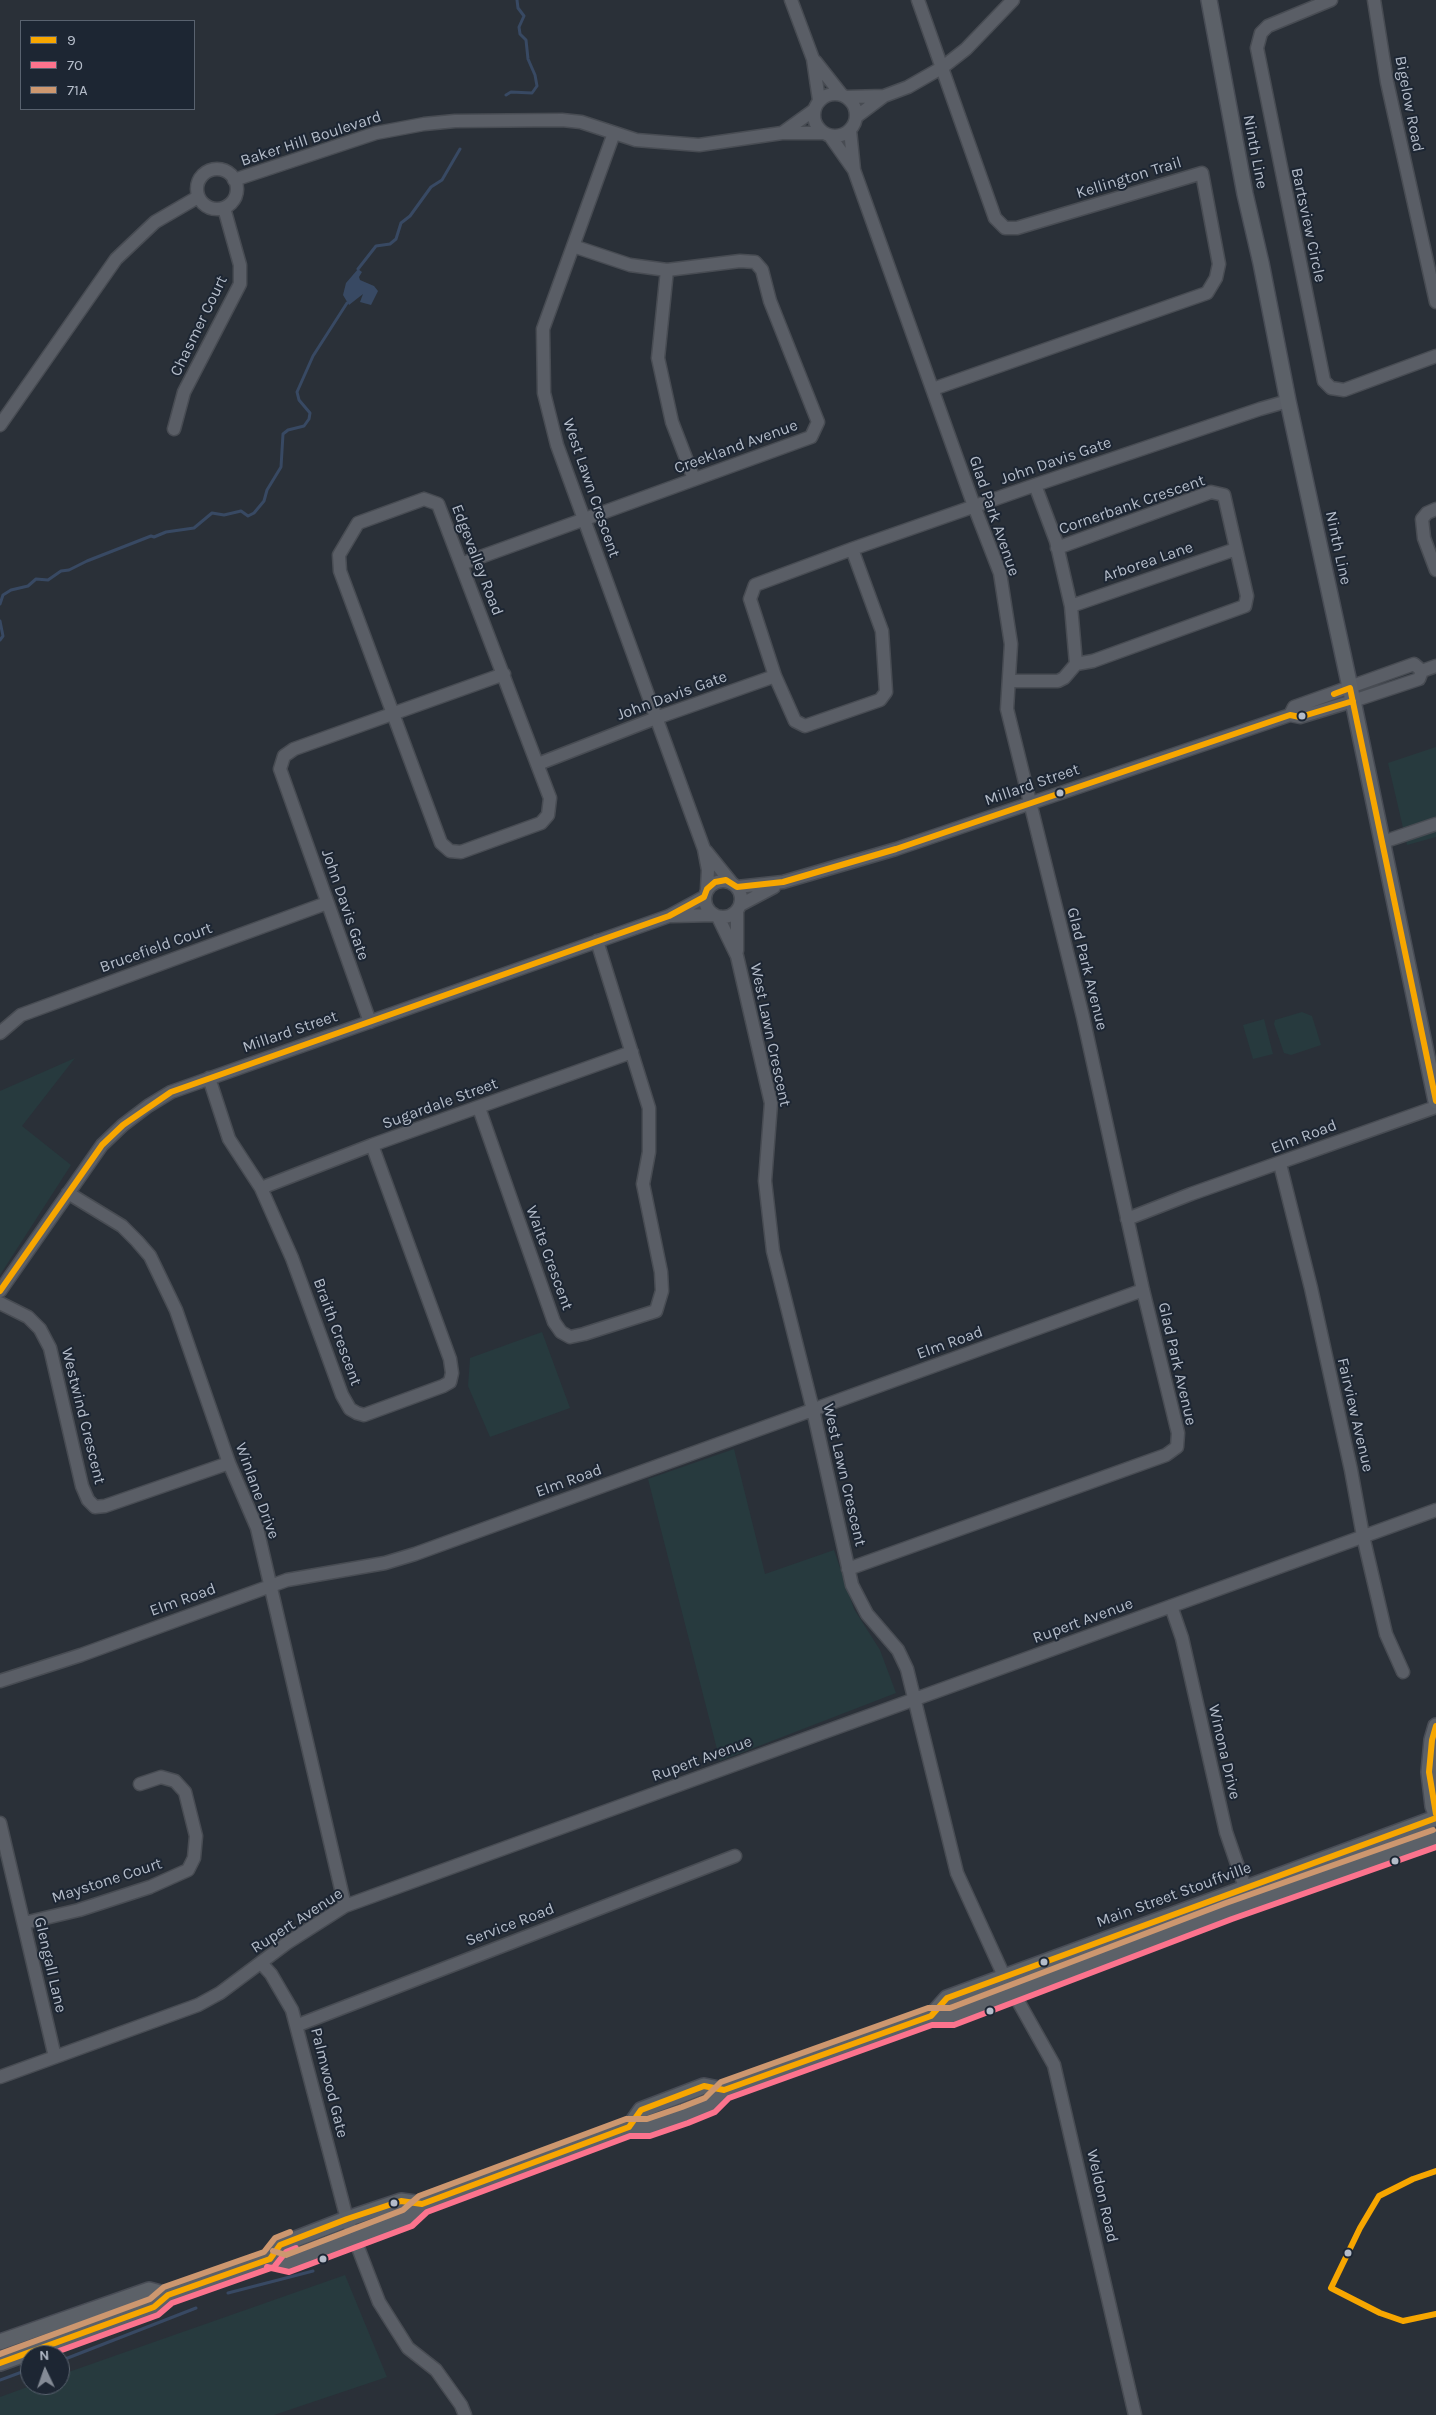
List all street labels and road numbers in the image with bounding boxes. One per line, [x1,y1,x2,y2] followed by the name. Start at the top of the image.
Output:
[1390,54,1428,154] street label: Bigelow Road
[238,107,384,171] street label: Baker Hill Boulevard
[1238,113,1272,191] street label: Ninth Line
[1074,153,1184,203] street label: Kellington Trail
[1286,166,1330,284] street label: Bartsview Circle
[166,273,232,379] street label: Chasmer Court
[558,416,624,560] street label: West Lawn Crescent
[672,416,800,478] street label: Creekland Avenue
[998,433,1114,489] street label: John Davis Gate
[964,453,1024,579] street label: Glad Park Avenue
[1056,471,1208,539] street label: Cornerbank Crescent
[447,502,507,618] street label: Edgevalley Road
[1321,509,1355,587] street label: Ninth Line
[1100,538,1196,586] street label: Arborea Lane
[614,667,730,725] street label: John Davis Gate
[982,760,1082,810] street label: Millard Street
[317,847,373,963] street label: John Davis Gate
[1062,906,1112,1032] street label: Glad Park Avenue
[97,919,215,977] street label: Brucefield Court
[745,962,795,1108] street label: West Lawn Crescent
[240,1007,340,1057] street label: Millard Street
[380,1074,500,1134] street label: Sugardale Street
[1268,1116,1340,1158] street label: Elm Road
[521,1203,577,1313] street label: Waite Crescent
[309,1276,365,1388] street label: Braith Crescent
[1153,1301,1201,1427] street label: Glad Park Avenue
[914,1322,986,1364] street label: Elm Road
[57,1346,109,1486] street label: Westwind Crescent
[1333,1356,1377,1474] street label: Fairview Avenue
[818,1402,870,1548] street label: West Lawn Crescent
[231,1440,283,1542] street label: Winlane Drive
[533,1460,605,1502] street label: Elm Road
[147,1579,219,1621] street label: Elm Road
[1030,1594,1136,1648] street label: Rupert Avenue
[1204,1703,1244,1801] street label: Winona Drive
[649,1732,755,1786] street label: Rupert Avenue
[49,1854,165,1908] street label: Maystone Court
[1094,1858,1254,1932] street label: Main Street Stouffville
[248,1884,346,1958] street label: Rupert Avenue
[463,1899,557,1951] street label: Service Road
[30,1915,70,2015] street label: Glengall Lane
[306,2026,352,2140] street label: Palmwood Gate
[1082,2148,1122,2244] street label: Weldon Road

